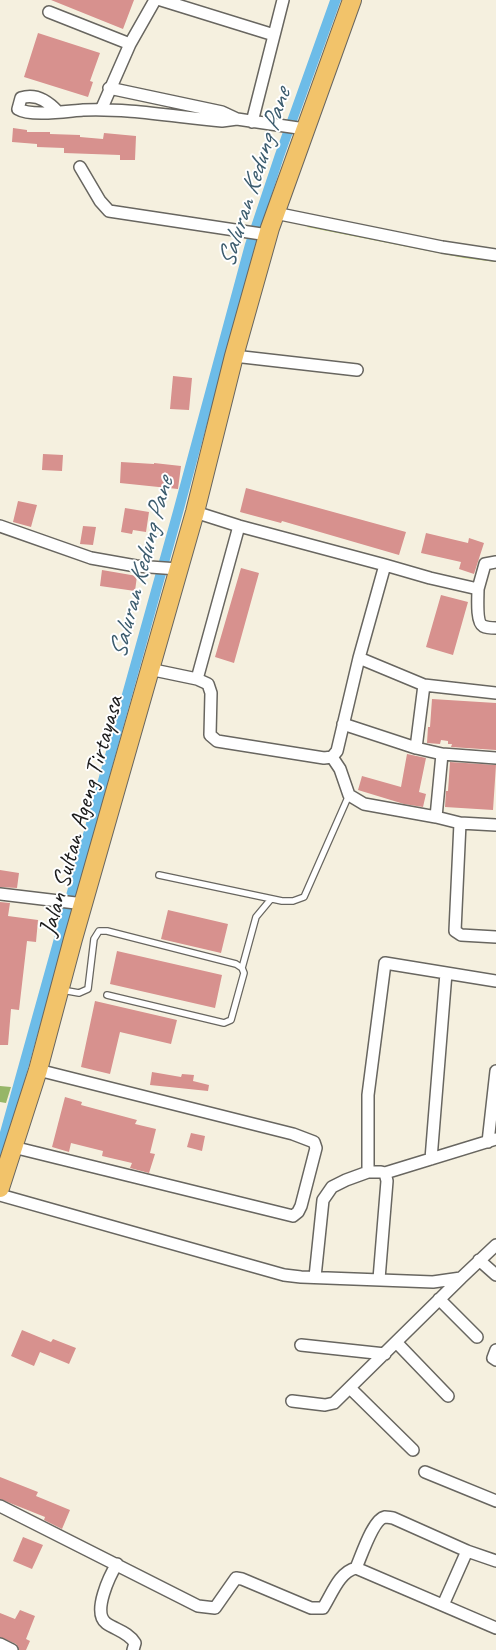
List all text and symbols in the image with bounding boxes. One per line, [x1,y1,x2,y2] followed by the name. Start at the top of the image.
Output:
[211,85,299,271] water label: Saluran Kedung Pane
[103,474,181,662] water label: Saluran Kedung Pane
[33,693,131,939] street label: Jalan Sultan Ageng Tirtayasa

